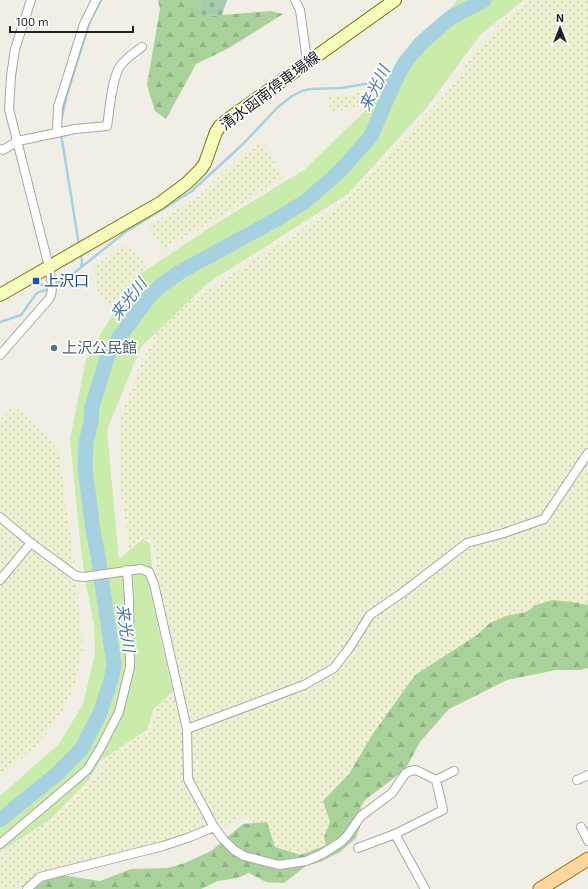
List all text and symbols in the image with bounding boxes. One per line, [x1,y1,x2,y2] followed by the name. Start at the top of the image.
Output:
[10,8,133,34] scale bar
[540,8,580,48] north arrow
[556,11,564,24] text: N
[16,14,48,28] text: 100 m
[216,47,323,134] street label: 清水函南停車場線
[354,60,393,114] water label: 来光川
[44,271,89,289] place label: 上沢口
[105,272,151,323] water label: 来光川
[31,276,41,286] marker: 上沢口
[62,338,137,356] place label: 上沢公民館
[49,343,59,353] marker: 上沢公民館
[114,603,140,655] water label: 来光川

